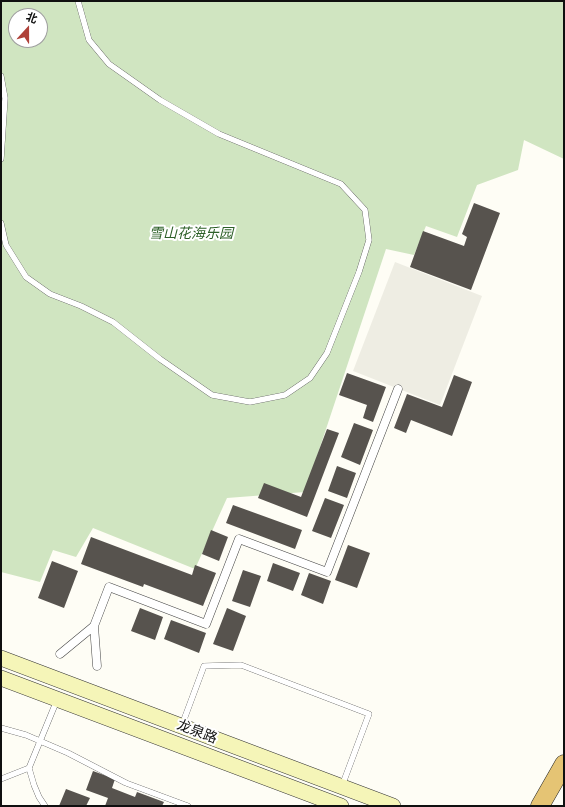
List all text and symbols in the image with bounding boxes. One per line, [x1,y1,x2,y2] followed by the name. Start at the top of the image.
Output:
[8,8,48,48] north arrow
[24,9,40,26] text: 北
[149,226,233,242] park label: 雪山花海乐园
[174,717,220,747] street label: 龙泉路

